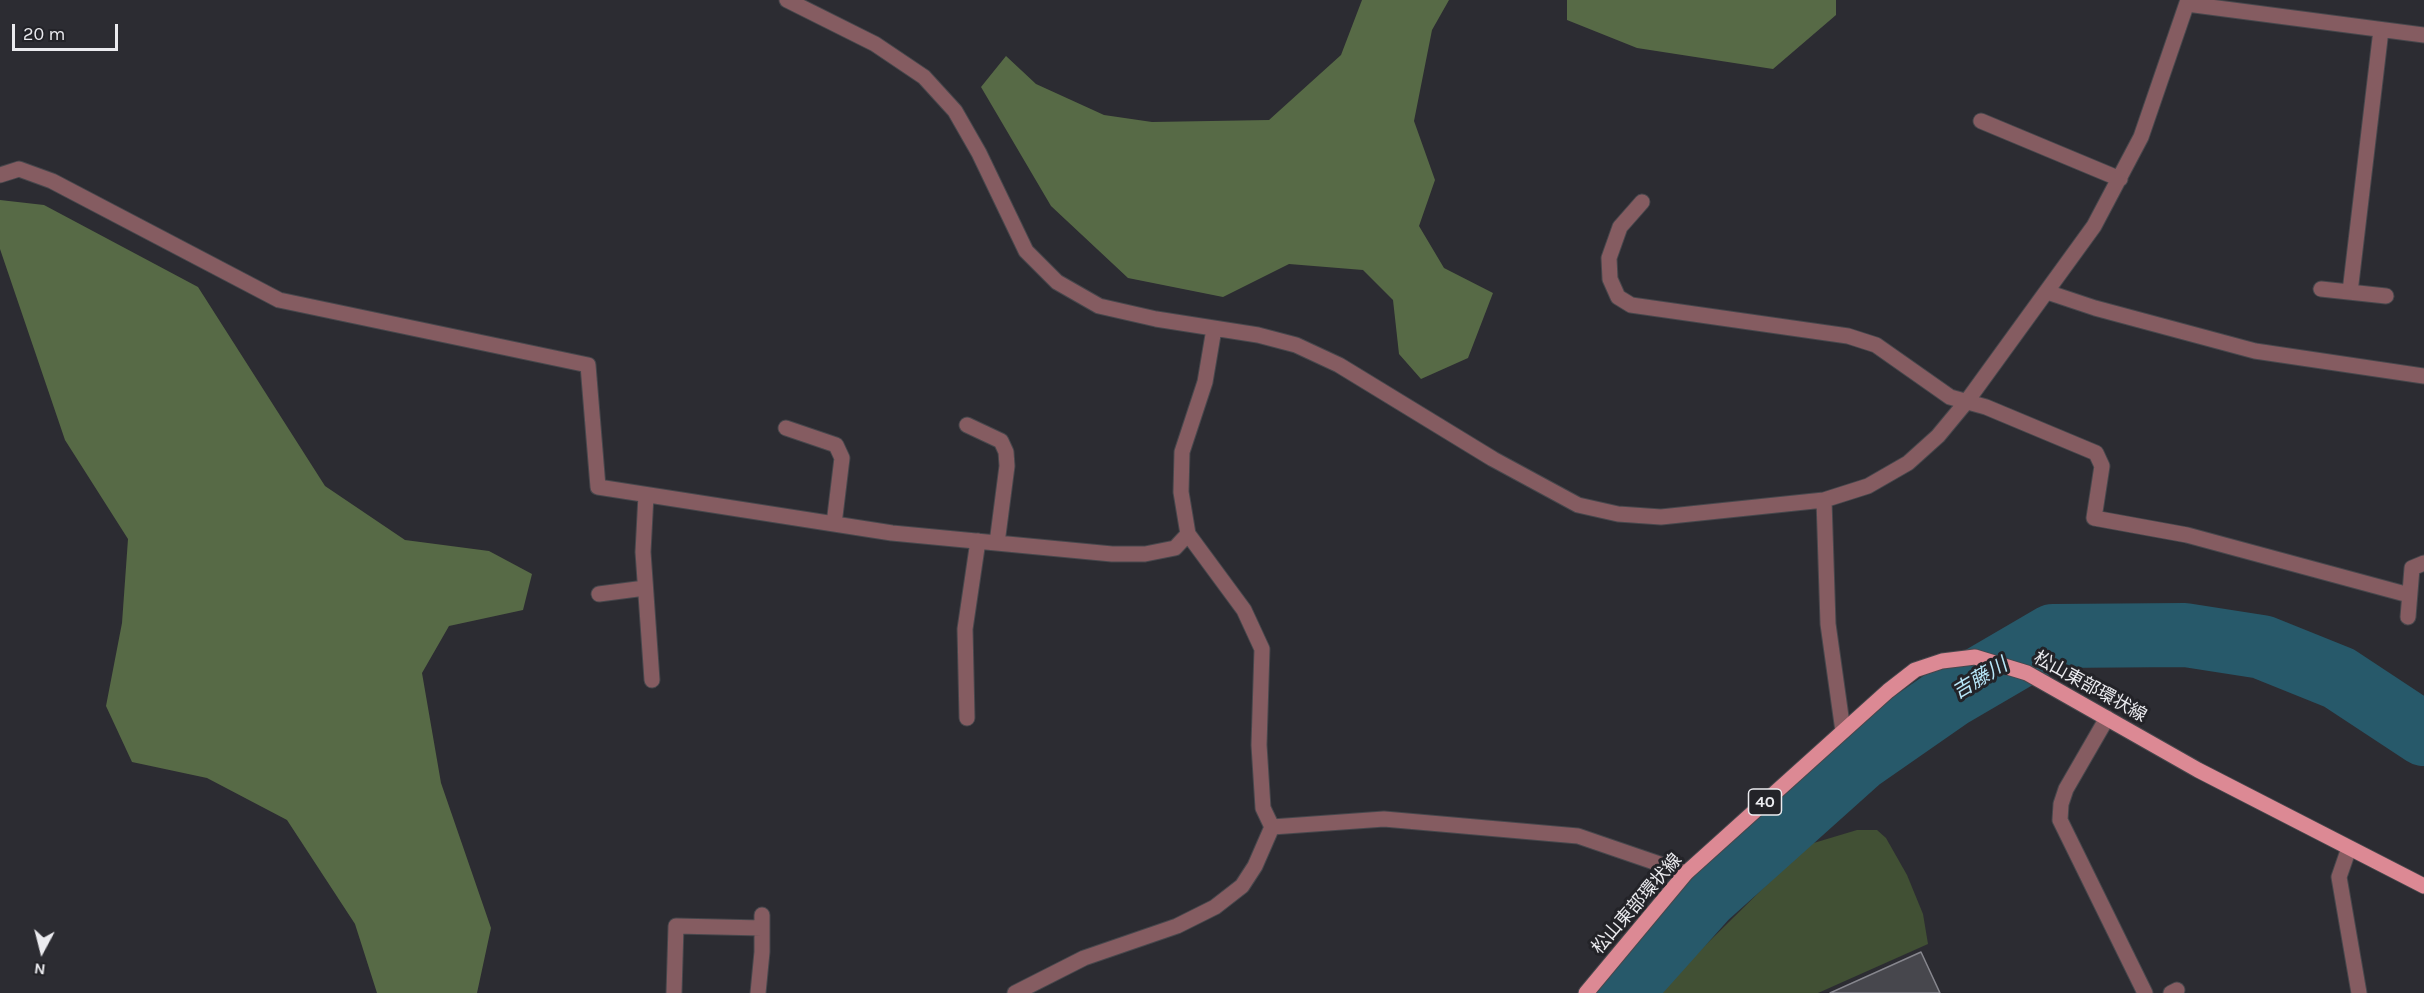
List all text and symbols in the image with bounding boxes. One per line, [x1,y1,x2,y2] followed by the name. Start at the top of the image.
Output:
[15,12,122,50] scale bar
[23,23,65,45] text: 20 m
[2030,647,2150,727] street label: 松山東部環状線
[1948,653,2012,705] water label: 吉藤川
[1748,789,1782,815] road number: 40
[1588,849,1686,959] street label: 松山東部環状線
[12,921,72,981] north arrow
[33,959,47,979] text: N

